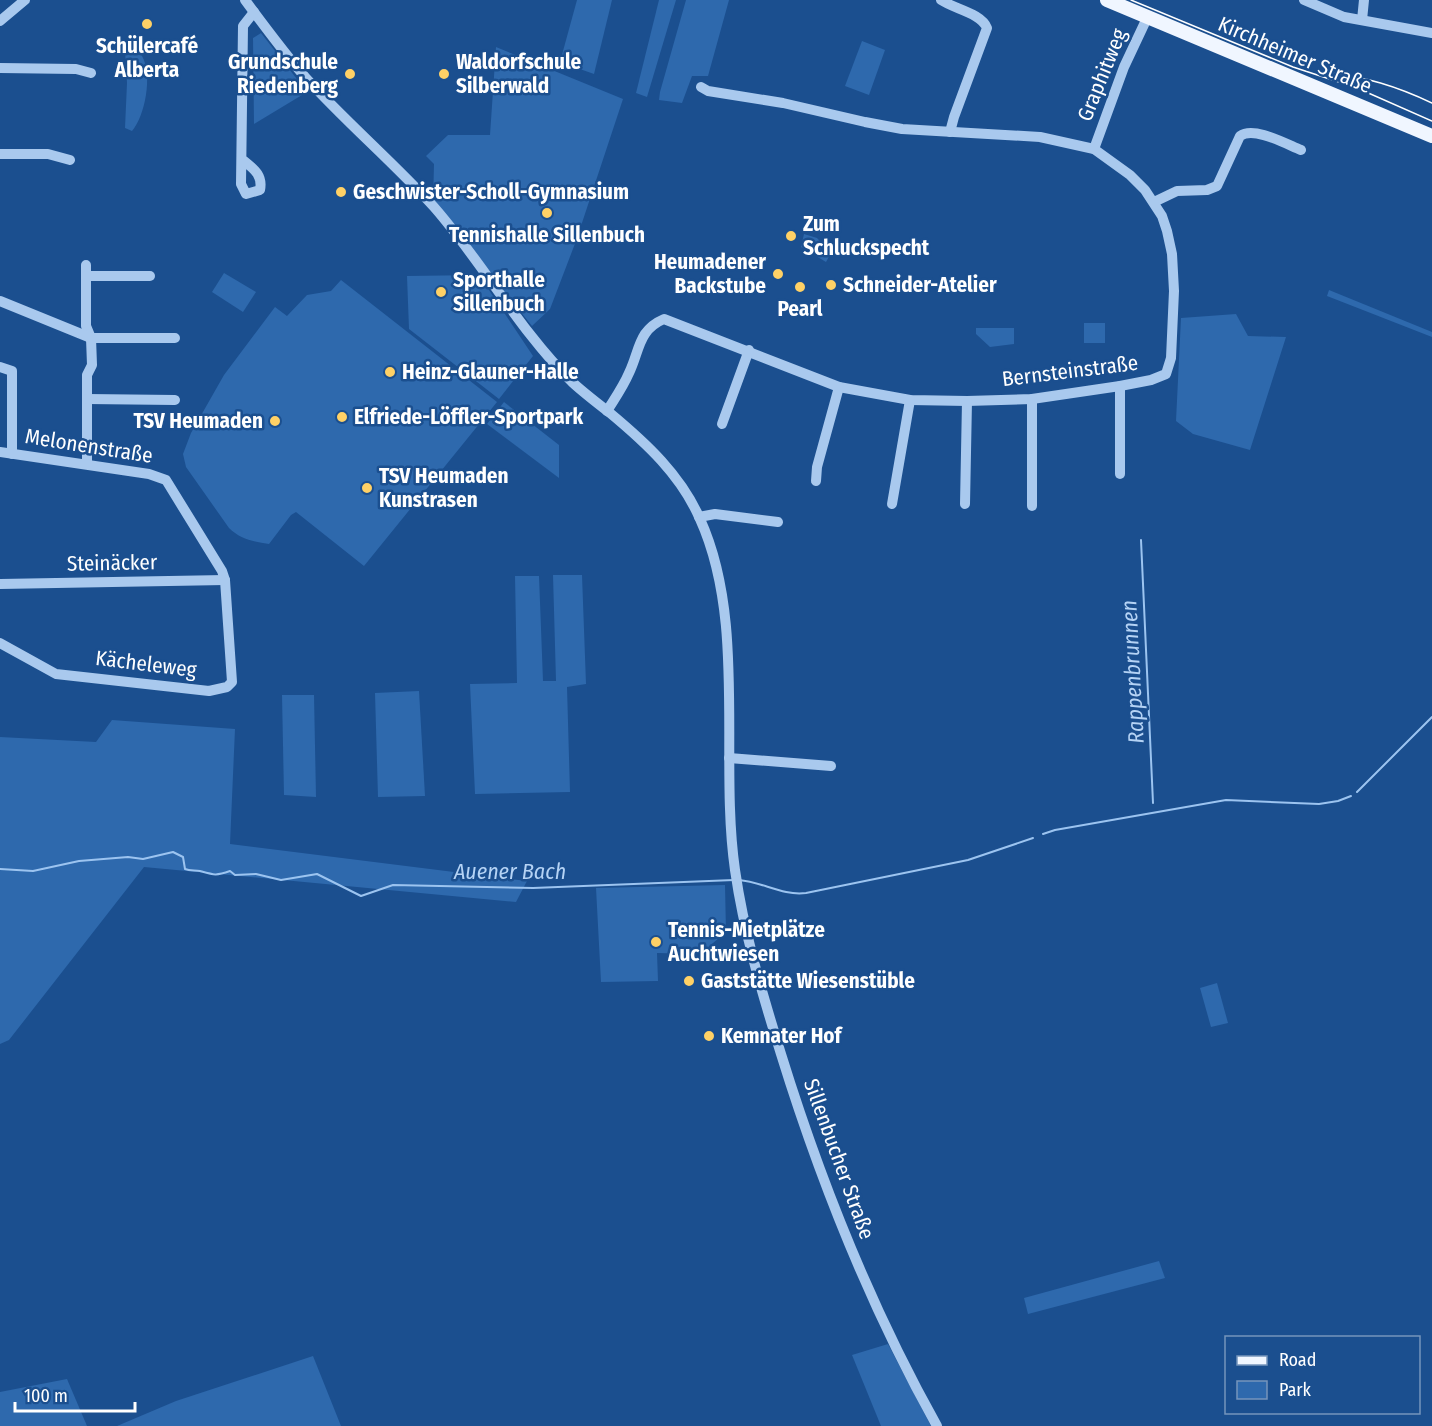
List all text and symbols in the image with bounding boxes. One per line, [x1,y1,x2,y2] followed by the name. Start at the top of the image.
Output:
[1214,11,1376,99] street label: Kirchheimer Straße
[140,17,154,31] marker: Schülercafé Alberta
[1072,25,1132,125] street label: Graphitweg
[96,33,198,83] place label: Schülercafé Alberta
[228,49,339,99] place label: Grundschule Riedenberg
[456,49,582,99] place label: Waldorfschule Silberwald
[343,67,357,81] marker: Grundschule Riedenberg
[437,67,451,81] marker: Waldorfschule Silberwald
[353,179,629,205] place label: Geschwister-Scholl-Gymnasium
[334,185,348,199] marker: Geschwister-Scholl-Gymnasium
[540,206,554,220] marker: Tennishalle Sillenbuch
[803,211,930,261] place label: Zum Schluckspecht
[449,222,645,248] place label: Tennishalle Sillenbuch
[784,229,798,243] marker: Zum Schluckspecht
[654,249,766,299] place label: Heumadener Backstube
[453,267,545,317] place label: Sporthalle Sillenbuch
[771,267,785,281] marker: Heumadener Backstube
[843,272,997,298] place label: Schneider-Atelier
[824,278,838,292] marker: Schneider-Atelier
[793,280,807,294] marker: Pearl
[434,285,448,299] marker: Sporthalle Sillenbuch
[777,296,823,322] place label: Pearl
[1000,350,1140,392] street label: Bernsteinstraße
[402,359,579,385] place label: Heinz-Glauner-Halle
[383,365,397,379] marker: Heinz-Glauner-Halle
[354,404,583,430] place label: Elfriede-Löffler-Sportpark
[134,408,263,434] place label: TSV Heumaden
[335,410,349,424] marker: Elfriede-Löffler-Sportpark
[268,414,282,428] marker: TSV Heumaden
[23,423,155,469] street label: Melonenstraße
[379,463,509,513] place label: TSV Heumaden Kunstrasen
[360,481,374,495] marker: TSV Heumaden Kunstrasen
[67,549,158,577] street label: Steinäcker
[1115,600,1150,744] water label: Rappenbrunnen
[94,645,198,683] street label: Kächeleweg
[453,858,566,885] water label: Auener Bach
[667,917,825,967] place label: Tennis-Mietplätze Auchtwiesen
[649,935,663,949] marker: Tennis-Mietplätze Auchtwiesen
[701,968,915,994] place label: Gaststätte Wiesenstüble
[682,974,696,988] marker: Gaststätte Wiesenstüble
[721,1023,844,1049] place label: Kemnater Hof
[702,1029,716,1043] marker: Kemnater Hof
[798,1075,880,1243] street label: Sillenbucher Straße
[1225,1336,1420,1414] legend
[1279,1349,1316,1371] text: Road
[15,1375,135,1413] scale bar
[1279,1379,1312,1401] text: Park
[24,1385,68,1407] text: 100 m

